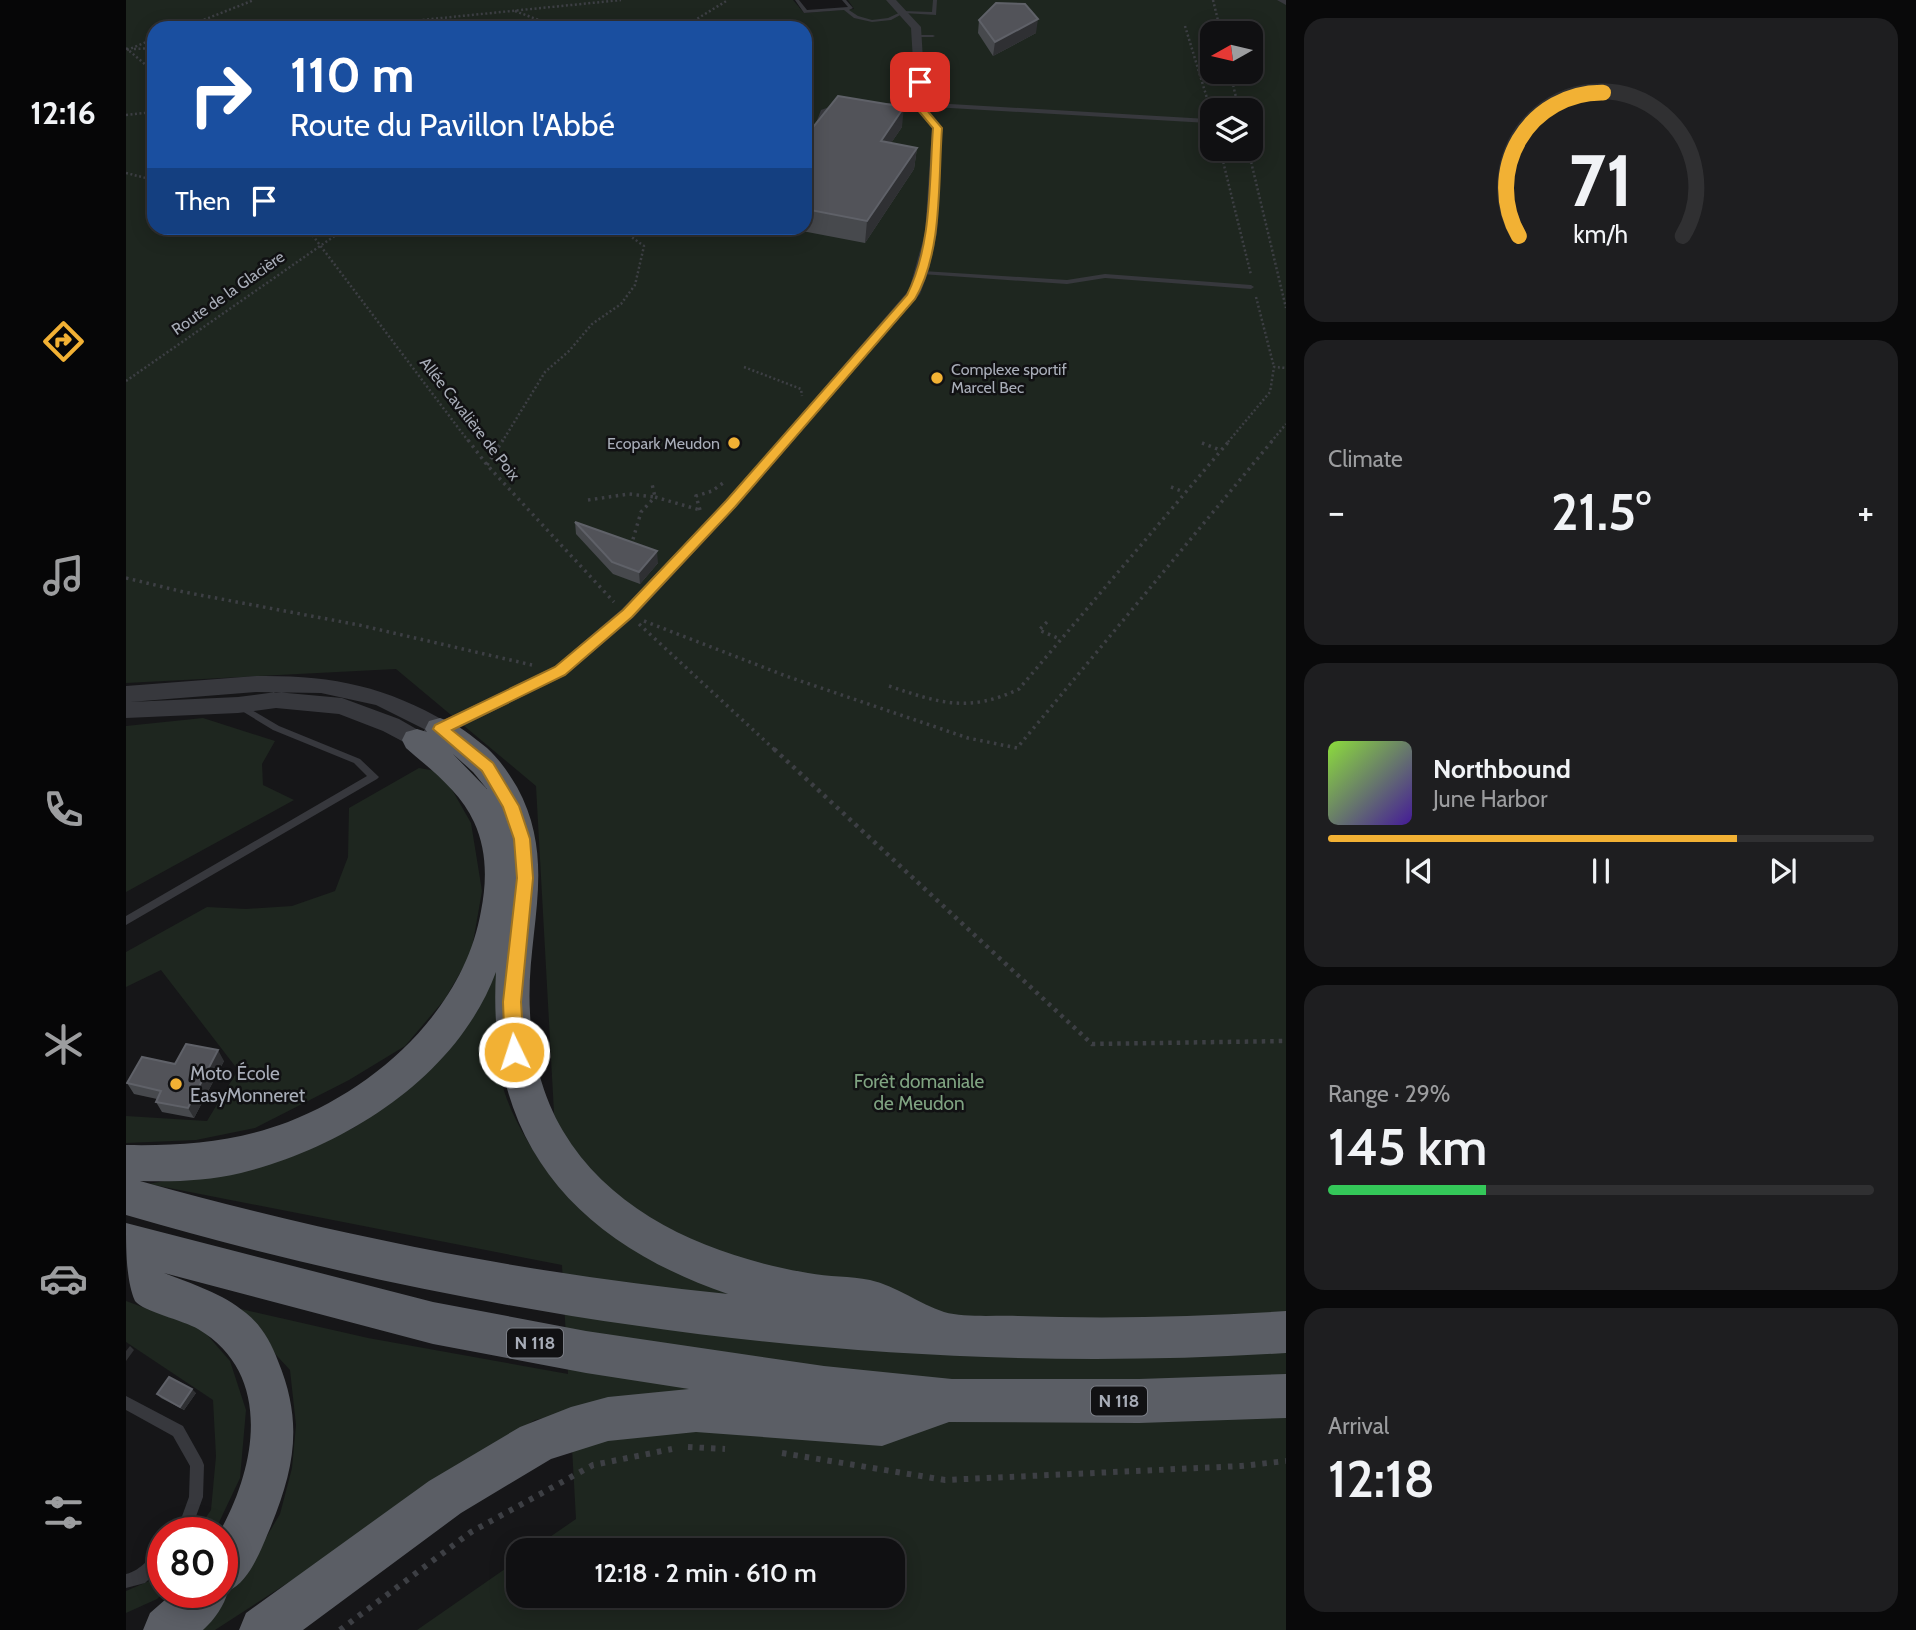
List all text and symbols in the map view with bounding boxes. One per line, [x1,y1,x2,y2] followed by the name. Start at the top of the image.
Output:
[1200,21,1264,84] north arrow
[1200,21,1263,161] map controls
[290,45,414,104] text: 110 m
[175,49,266,140] icon: right
[890,52,950,112] pin
[901,63,939,101] icon: arrive
[30,93,96,132] text: 12:16
[1200,98,1263,161] button: layers
[290,105,615,144] text: Route du Pavillon l'Abbé
[1569,137,1633,225] text: 71
[245,182,283,220] icon: arrive
[175,185,231,217] text: Then
[1574,219,1628,249] text: km/h
[168,247,288,339] street label: Route de la Glacière
[39,317,88,366] icon: directions
[416,354,524,485] street label: Allée Cavalière de Poix
[951,360,1067,397] place label: Complexe sportif Marcel Bec
[929,370,945,386] marker: Complexe sportif Marcel Bec
[607,434,720,453] place label: Ecopark Meudon
[726,435,742,451] marker: Ecopark Meudon
[1328,445,1403,473] text: Climate
[1551,480,1651,543] text: 21.5°
[1328,488,1345,535] text: −
[1857,488,1874,535] text: +
[39,551,88,600] icon: music
[1433,753,1571,785] text: Northbound
[39,785,88,834] icon: phone
[1433,785,1547,813] text: June Harbor
[1400,852,1438,890] icon: previous
[1582,852,1620,890] icon: pause
[1764,852,1802,890] icon: next
[477,1015,551,1089] position arrow
[39,1020,88,1069] icon: climate
[190,1061,306,1107] place label: Moto École EasyMonneret
[854,1070,984,1115] park label: Forêt domaniale de Meudon
[168,1076,184,1092] marker: Moto École EasyMonneret
[1328,1080,1451,1108] text: Range · 29%
[1328,1115,1487,1178] text: 145 km
[39,1254,88,1303] icon: car
[507,1328,563,1358] road number: N 118
[1091,1386,1147,1416] road number: N 118
[1328,1412,1389,1440] text: Arrival
[1328,1447,1435,1510] text: 12:18
[39,1488,88,1537] icon: filters
[147,1517,238,1608] speed limit sign: 80
[594,1557,817,1589] text: 12:18 · 2 min · 610 m

